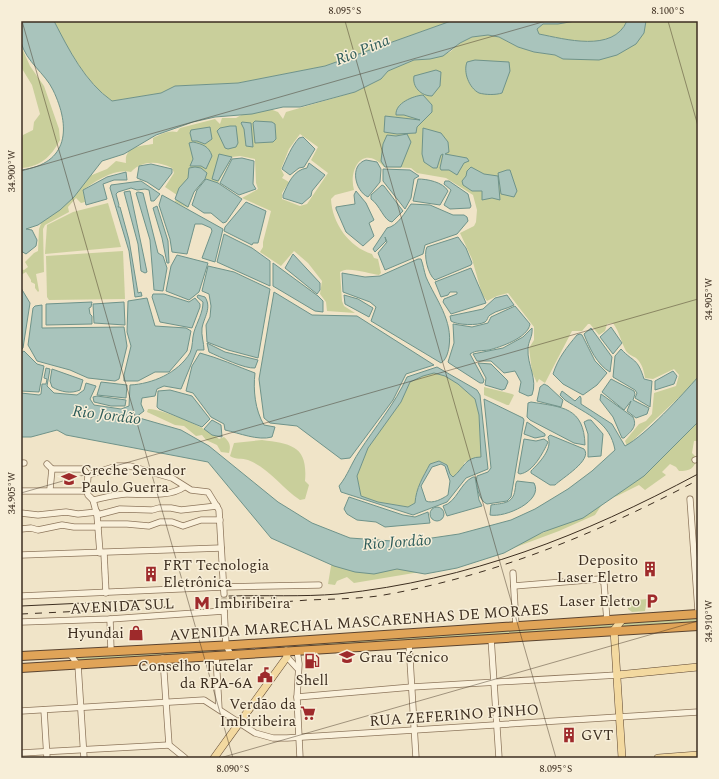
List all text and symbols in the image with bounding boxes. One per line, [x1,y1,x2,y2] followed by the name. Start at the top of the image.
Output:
[329,3,361,19] text: 8.095°S
[652,3,684,19] text: 8.100°S
[331,28,393,72] water label: Rio Pina
[4,150,20,192] text: 34.900°W
[701,278,717,320] text: 34.905°W
[71,399,143,431] water label: Rio Jordão
[81,459,186,499] place label: Creche Senador Paulo Guerra
[60,470,78,488] school or university icon: Creche Senador Paulo Guerra
[4,472,20,514] text: 34.905°W
[362,528,432,556] water label: Rio Jordão
[557,549,638,589] place label: Deposito Laser Eletro
[163,554,270,594] place label: FRT Tecnologia Eletrônica
[641,560,659,578] building icon: Deposito Laser Eletro
[142,565,160,583] building icon: FRT Tecnologia Eletrônica
[559,590,640,613] place label: Laser Eletro
[69,592,175,621] street label: AVENIDA SUL
[214,592,291,615] place label: Imbiribeira
[643,592,661,610] parking icon: Laser Eletro
[193,594,211,612] metro station icon: Imbiribeira
[169,598,550,647] street label: AVENIDA MARECHAL MASCARENHAS DE MORAES
[701,600,717,642] text: 34.910°W
[67,622,124,645] place label: Hyundai
[127,624,145,642] shop icon: Hyundai
[359,646,449,669] place label: Grau Técnico
[338,648,356,666] school or university icon: Grau Técnico
[303,652,321,670] fuel station icon: Shell
[138,655,253,695] place label: Conselho Tutelar da RPA-6A
[256,666,274,684] public building icon: Conselho Tutelar da RPA-6A
[296,669,328,692] place label: Shell
[220,693,297,733] place label: Verdão da Imbiribeira
[369,698,539,733] street label: RUA ZEFERINO PINHO
[299,704,317,722] supermarket icon: Verdão da Imbiribeira
[581,724,613,747] place label: GVT
[560,726,578,744] building icon: GVT
[217,761,249,777] text: 8.090°S
[540,761,572,777] text: 8.095°S

